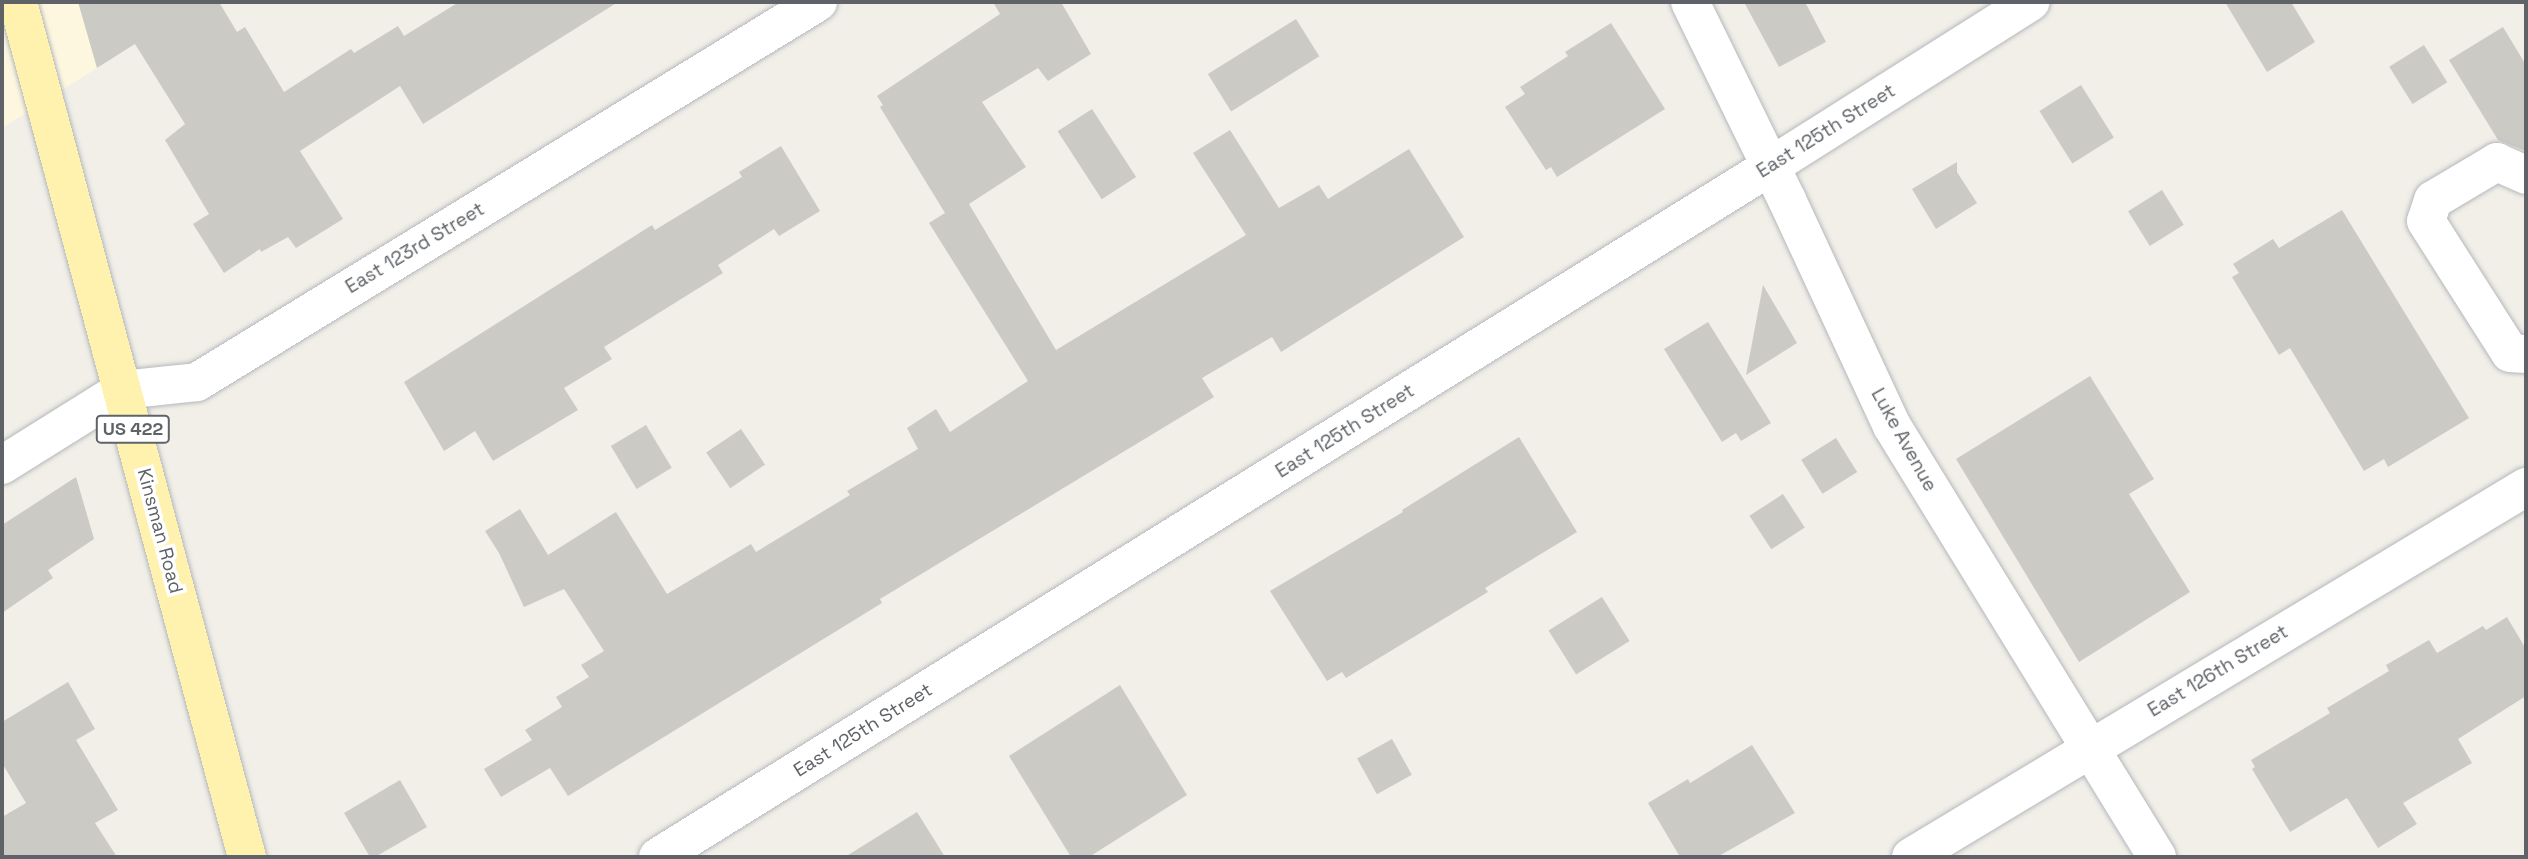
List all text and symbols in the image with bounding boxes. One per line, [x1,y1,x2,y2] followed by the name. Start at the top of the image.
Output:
[1753,79,1899,183] street label: East 125th Street
[342,198,488,298] street label: East 123rd Street
[1272,379,1418,483] street label: East 125th Street
[1866,384,1942,496] street label: Luke Avenue
[94,414,172,444] road number: US 422
[132,466,188,596] street label: Kinsman Road
[2144,620,2292,722] street label: East 126th Street
[790,678,936,782] street label: East 125th Street

